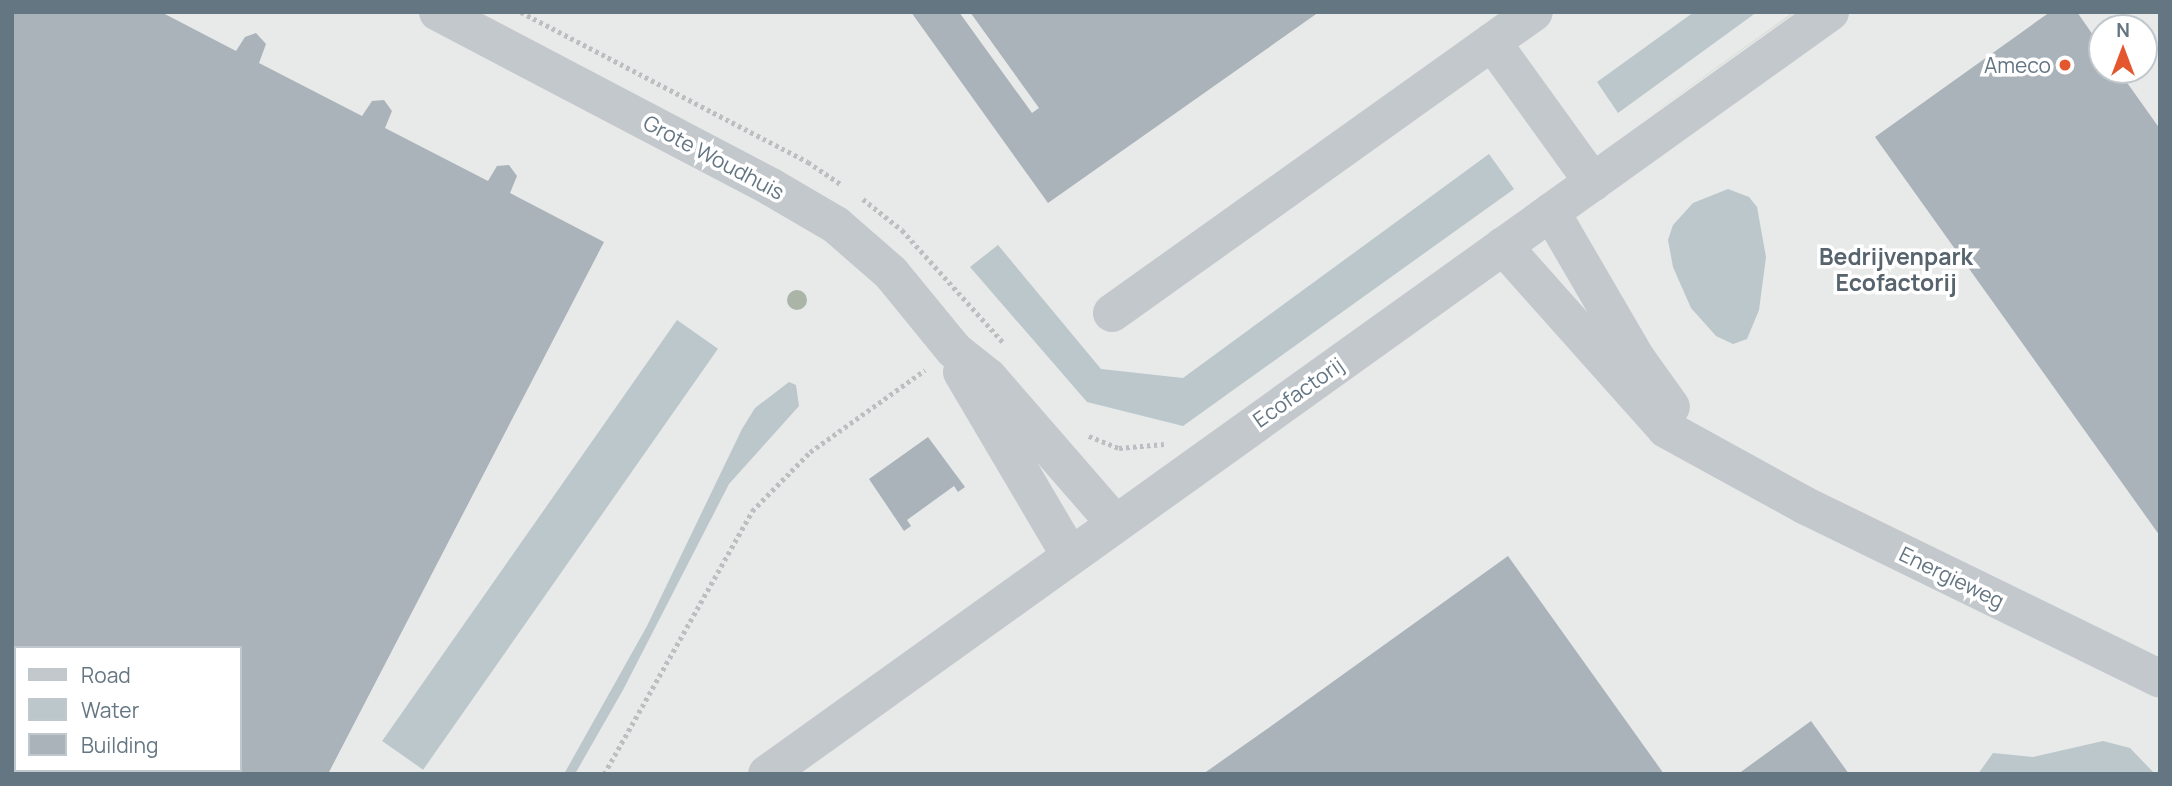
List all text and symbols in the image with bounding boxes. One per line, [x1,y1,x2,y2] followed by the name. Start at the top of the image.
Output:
[2088,14,2158,84] north arrow
[2116,17,2130,43] text: N
[1984,52,2051,78] place label: Ameco
[2057,57,2073,73] marker: Ameco
[639,109,789,205] street label: Grote Woudhuis
[1819,242,1973,296] district label: Bedrijvenpark Ecofactorij
[1248,352,1348,432] street label: Ecofactorij
[1896,541,2008,613] street label: Energieweg
[14,646,242,772] legend
[81,661,131,689] text: Road
[81,696,139,724] text: Water
[81,731,158,759] text: Building

